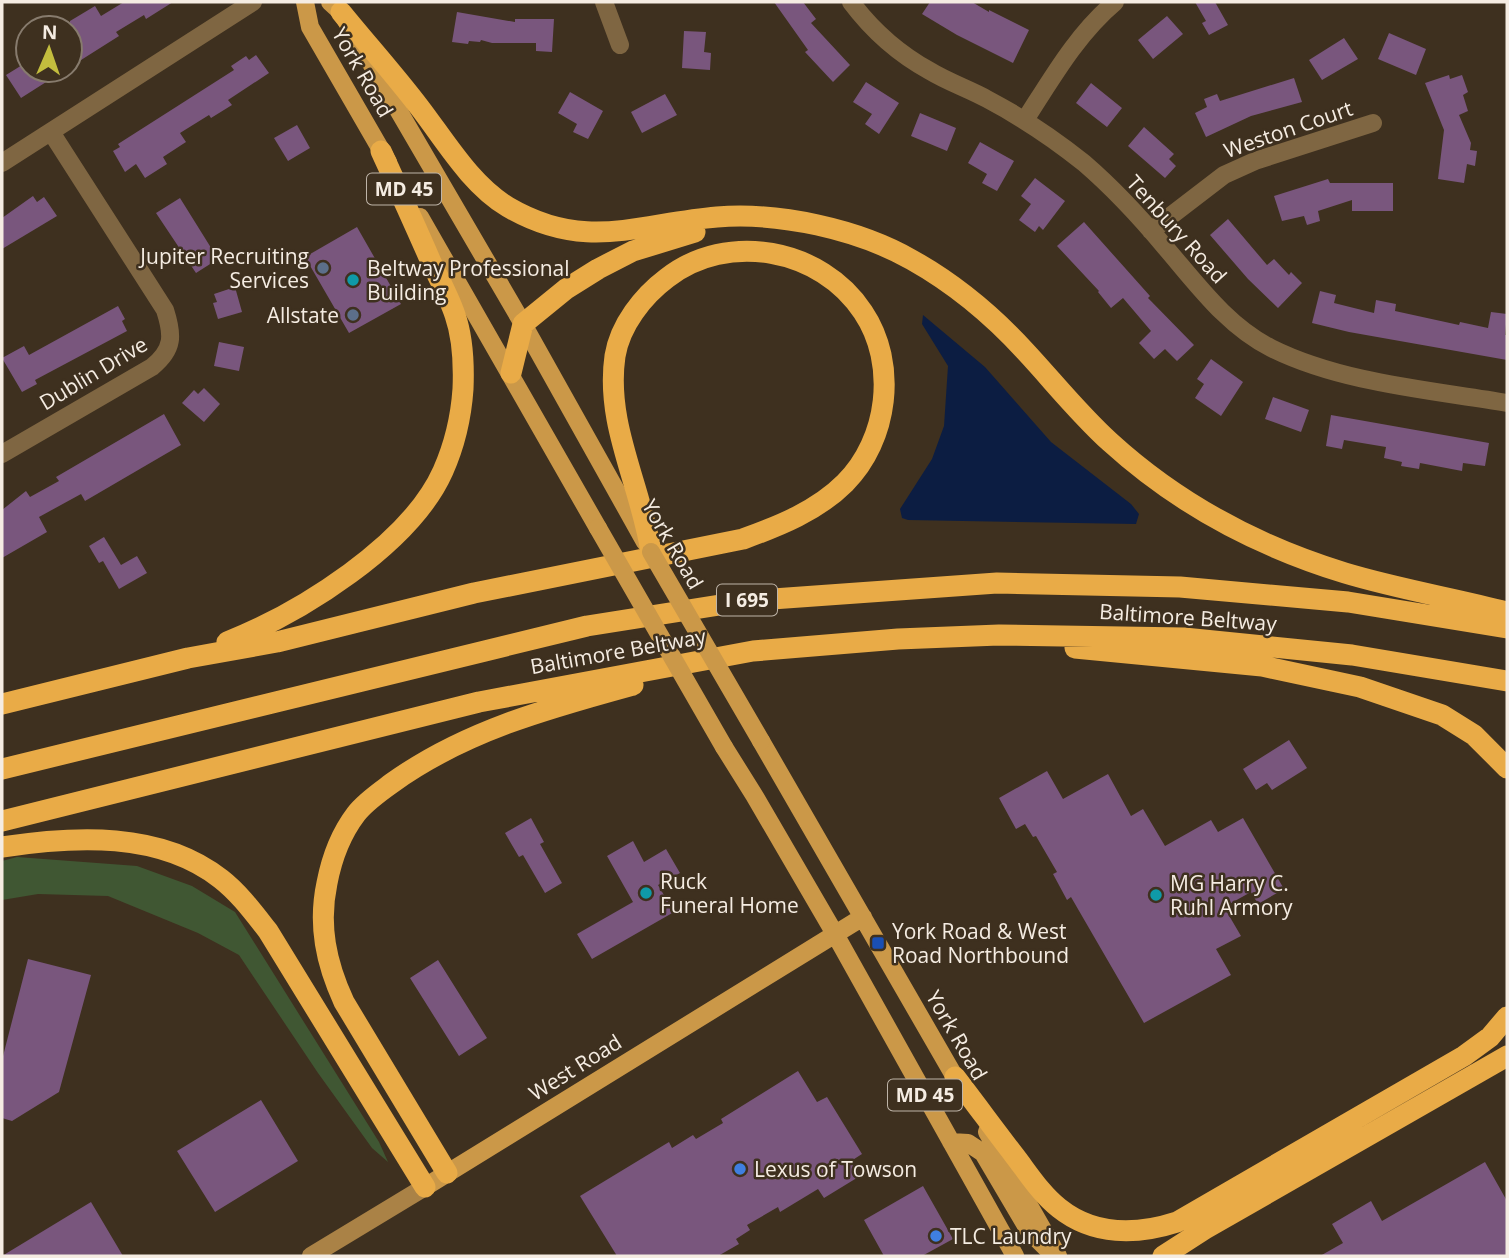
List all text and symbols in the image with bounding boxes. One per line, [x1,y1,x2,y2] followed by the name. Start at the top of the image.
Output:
[14,14,84,84] north arrow
[41,19,58,45] text: N
[326,22,400,122] street label: York Road
[1220,94,1356,164] street label: Weston Court
[1121,169,1233,289] street label: Tenbury Road
[367,174,441,204] road number: MD 45
[138,242,309,294] place label: Jupiter Recruiting Services
[367,254,570,306] place label: Beltway Professional Building
[315,260,331,276] marker: Jupiter Recruiting Services
[345,272,361,288] marker: Beltway Professional Building
[267,301,339,329] place label: Allstate
[345,307,361,323] marker: Allstate
[34,330,152,416] street label: Dublin Drive
[636,494,710,594] street label: York Road
[717,584,777,615] road number: I 695
[1098,597,1278,637] street label: Baltimore Beltway
[528,622,708,680] street label: Baltimore Beltway
[660,867,799,919] place label: Ruck Funeral Home
[1170,869,1293,921] place label: MG Harry C. Ruhl Armory
[638,885,654,901] marker: Ruck Funeral Home
[1148,887,1164,903] marker: MG Harry C. Ruhl Armory
[892,917,1069,969] place label: York Road & West Road Northbound
[870,935,886,951] marker: York Road & West Road Northbound
[920,985,994,1085] street label: York Road
[523,1028,627,1106] street label: West Road
[888,1079,962,1110] road number: MD 45
[754,1155,917,1183] place label: Lexus of Towson
[732,1161,748,1177] marker: Lexus of Towson
[950,1222,1072,1250] place label: TLC Laundry
[928,1228,944,1244] marker: TLC Laundry

